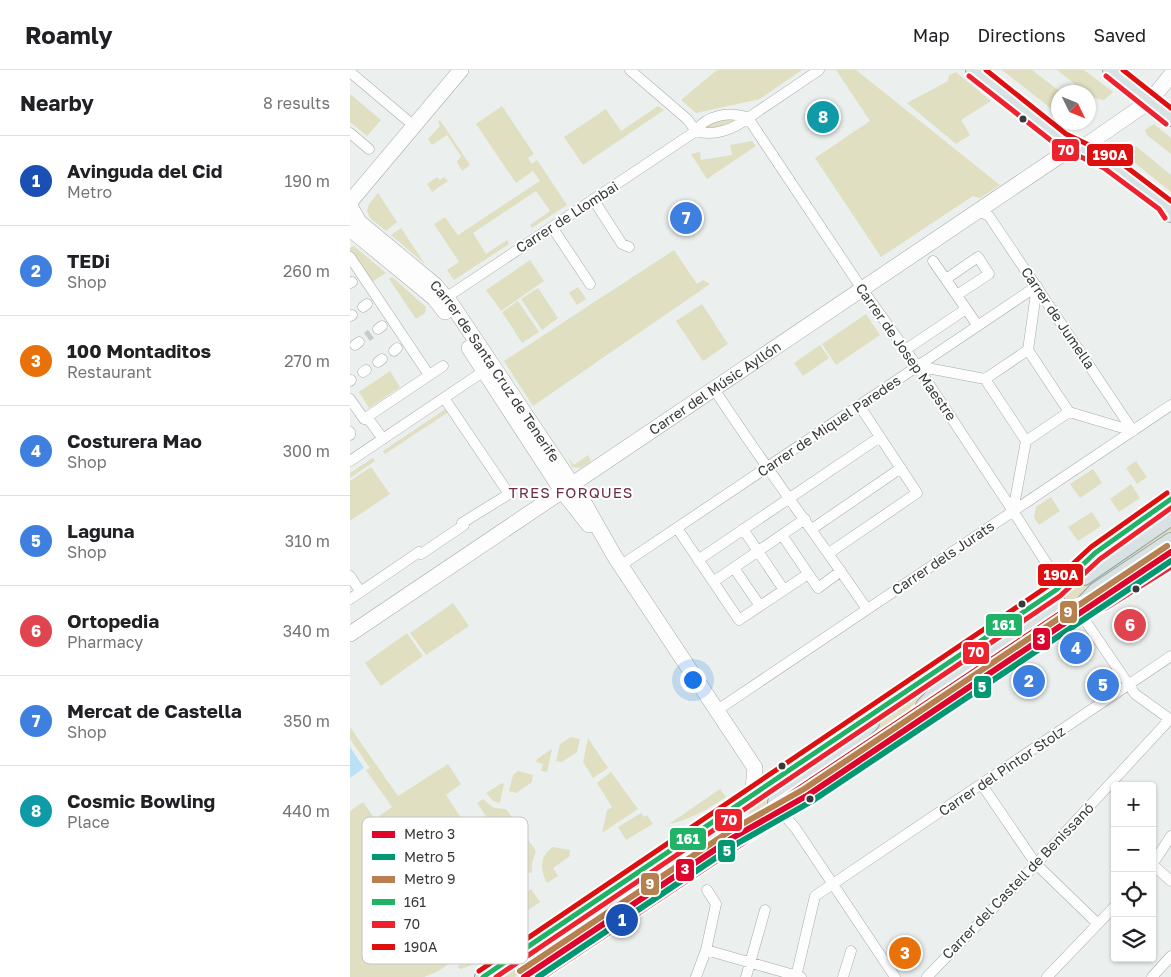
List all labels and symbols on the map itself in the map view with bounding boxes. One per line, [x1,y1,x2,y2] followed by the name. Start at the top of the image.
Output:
[1051,85,1096,130] north arrow
[807,98,839,136] pin: 8
[1018,114,1028,124] unlabelled marker
[1051,138,1080,162] line badge: 70
[1058,141,1074,158] text: 70
[1086,143,1134,167] line badge: 190A
[1092,146,1128,163] text: 190A
[512,177,621,256] street label: Carrer de Llombai
[670,199,702,237] pin: 7
[1018,264,1099,372] street label: Carrer de Jumella
[427,276,564,465] street label: Carrer de Santa Cruz de Tenerife
[852,280,960,424] street label: Carrer de Josep Maestre
[646,337,784,438] street label: Carrer del Músic Ayllón
[754,371,904,480] street label: Carrer de Miquel Paredes
[509,483,633,501] district label: TRES FORQUES
[888,517,997,598] street label: Carrer dels Jurats
[1037,563,1084,587] line badge: 190A
[1043,566,1079,583] text: 190A
[1131,584,1141,594] unlabelled marker
[1017,599,1027,609] unlabelled marker
[1059,600,1078,624] line badge: 9
[1064,603,1073,620] text: 9
[1114,606,1146,644] pin: 6
[985,613,1023,637] line badge: 161
[992,616,1016,633] text: 161
[1032,627,1051,651] line badge: 3
[1060,629,1092,667] pin: 4
[1037,630,1045,647] text: 3
[962,641,990,665] line badge: 70
[968,643,984,660] text: 70
[1013,662,1045,700] pin: 2
[1087,666,1119,704] pin: 5
[680,667,706,693] your location
[973,675,992,699] line badge: 5
[978,678,987,695] text: 5
[935,722,1068,819] street label: Carrer del Pintor Stolz
[777,761,787,771] unlabelled marker
[805,794,815,804] unlabelled marker
[938,799,1097,962] street label: Carrer del Castell de Benissanó
[714,808,743,832] line badge: 70
[721,811,737,828] text: 70
[362,817,528,964] legend
[404,825,455,842] text: Metro 3
[669,827,707,851] line badge: 161
[676,830,700,847] text: 161
[717,839,736,863] line badge: 5
[723,842,732,859] text: 5
[404,848,455,865] text: Metro 5
[675,858,695,882] line badge: 3
[681,860,689,877] text: 3
[404,870,455,887] text: Metro 9
[640,872,660,896] line badge: 9
[646,875,655,892] text: 9
[404,893,426,910] text: 161
[606,901,638,939] pin: 1
[404,915,420,932] text: 70
[889,934,921,972] pin: 3
[404,938,438,955] text: 190A

